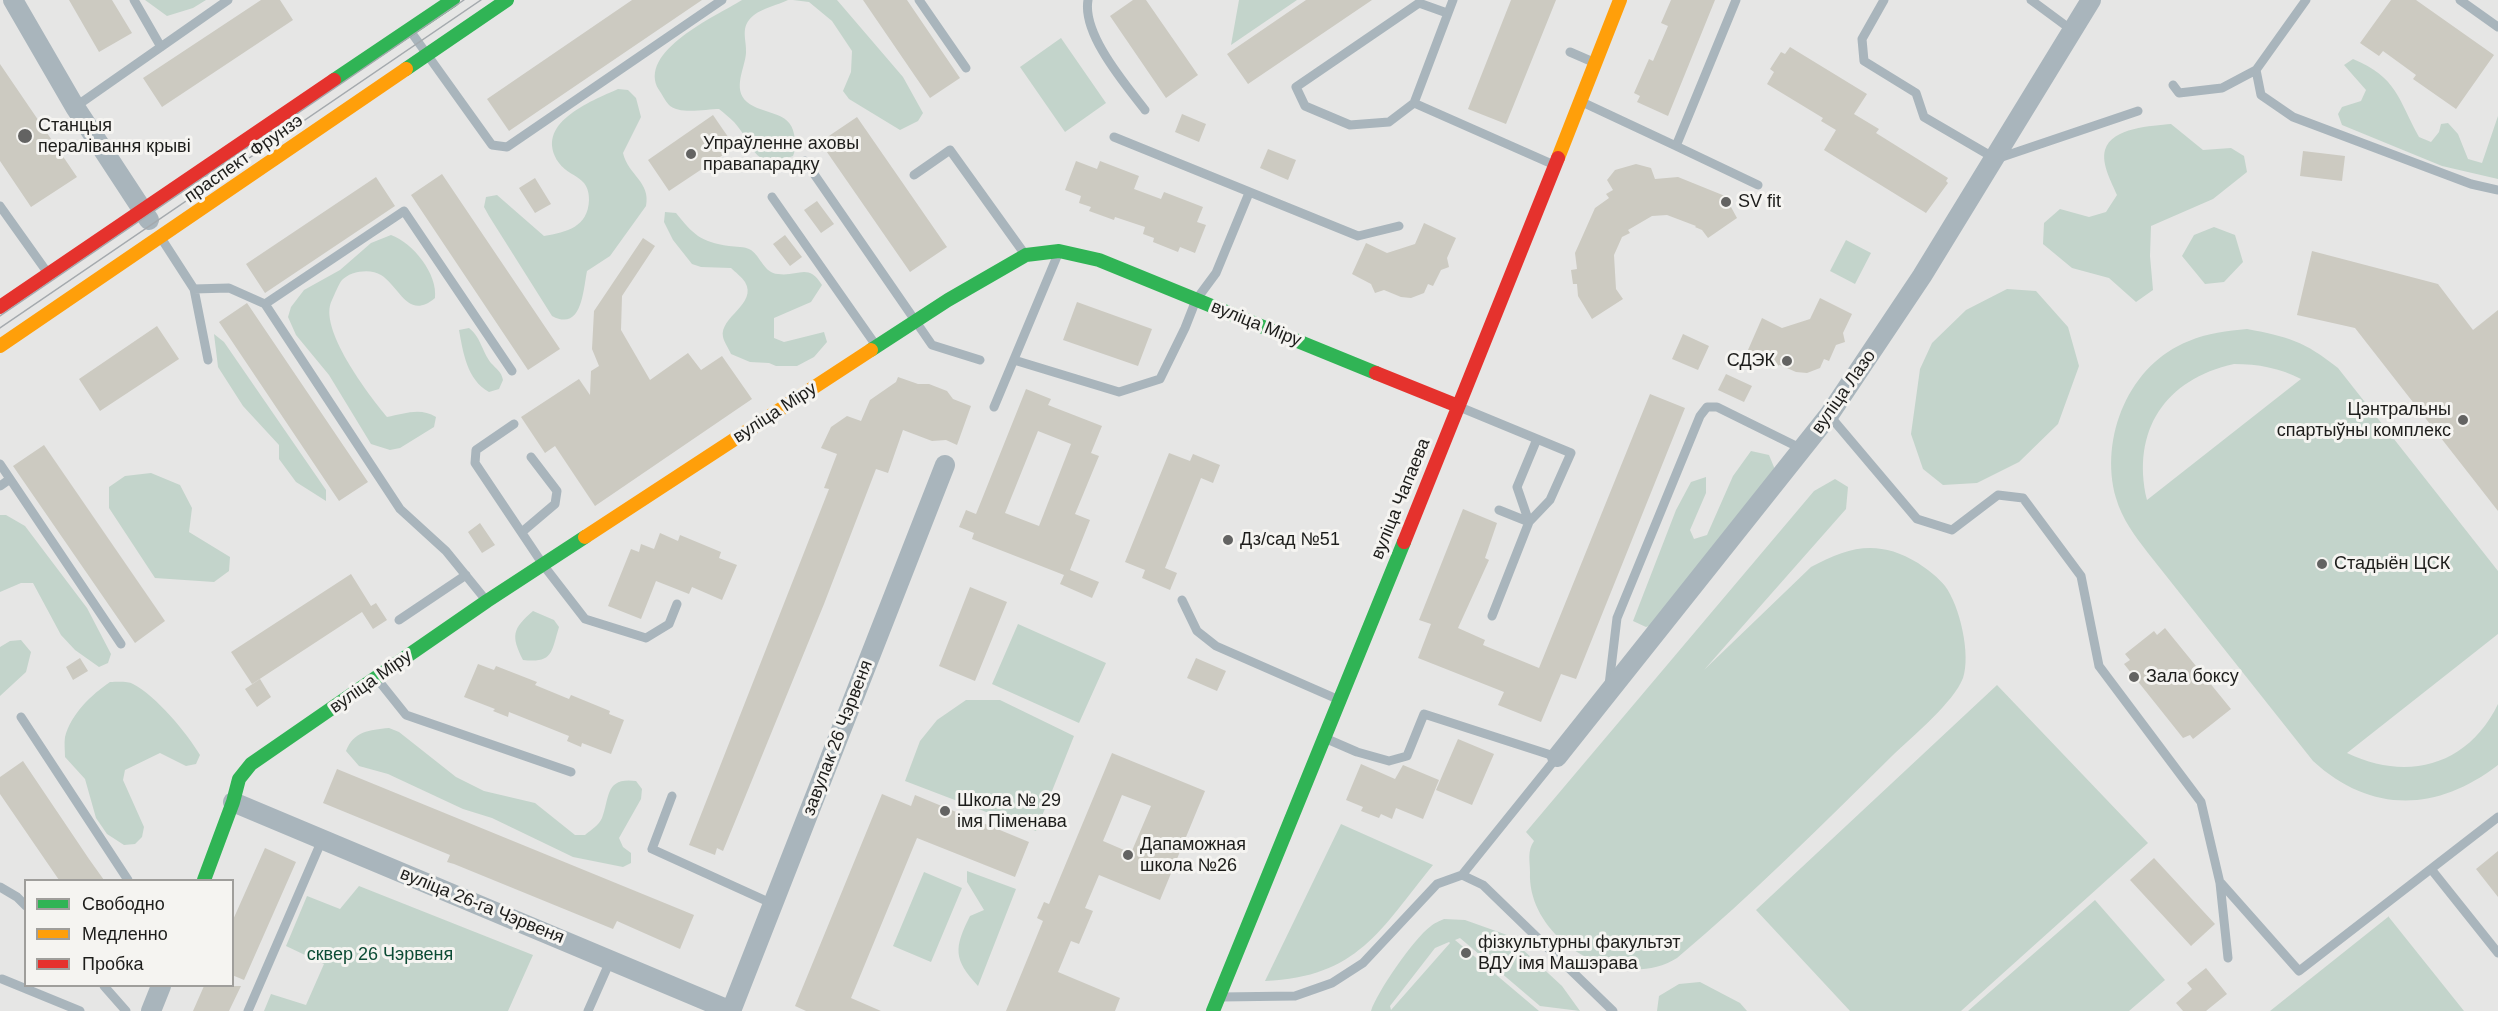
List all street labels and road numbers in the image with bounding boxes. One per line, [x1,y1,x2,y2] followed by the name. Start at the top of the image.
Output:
[181,110,307,208] street label: праспект Фрунзэ
[1208,296,1304,352] street label: вуліца Міру
[1807,346,1881,438] street label: вуліца Лазо
[729,378,821,448] street label: вуліца Міру
[1367,435,1435,563] street label: вуліца Чапаева
[326,646,416,718] street label: вуліца Міру
[798,657,878,819] street label: завулак 26 Чэрвеня
[397,863,567,949] street label: вуліца 26-га Чэрвеня

